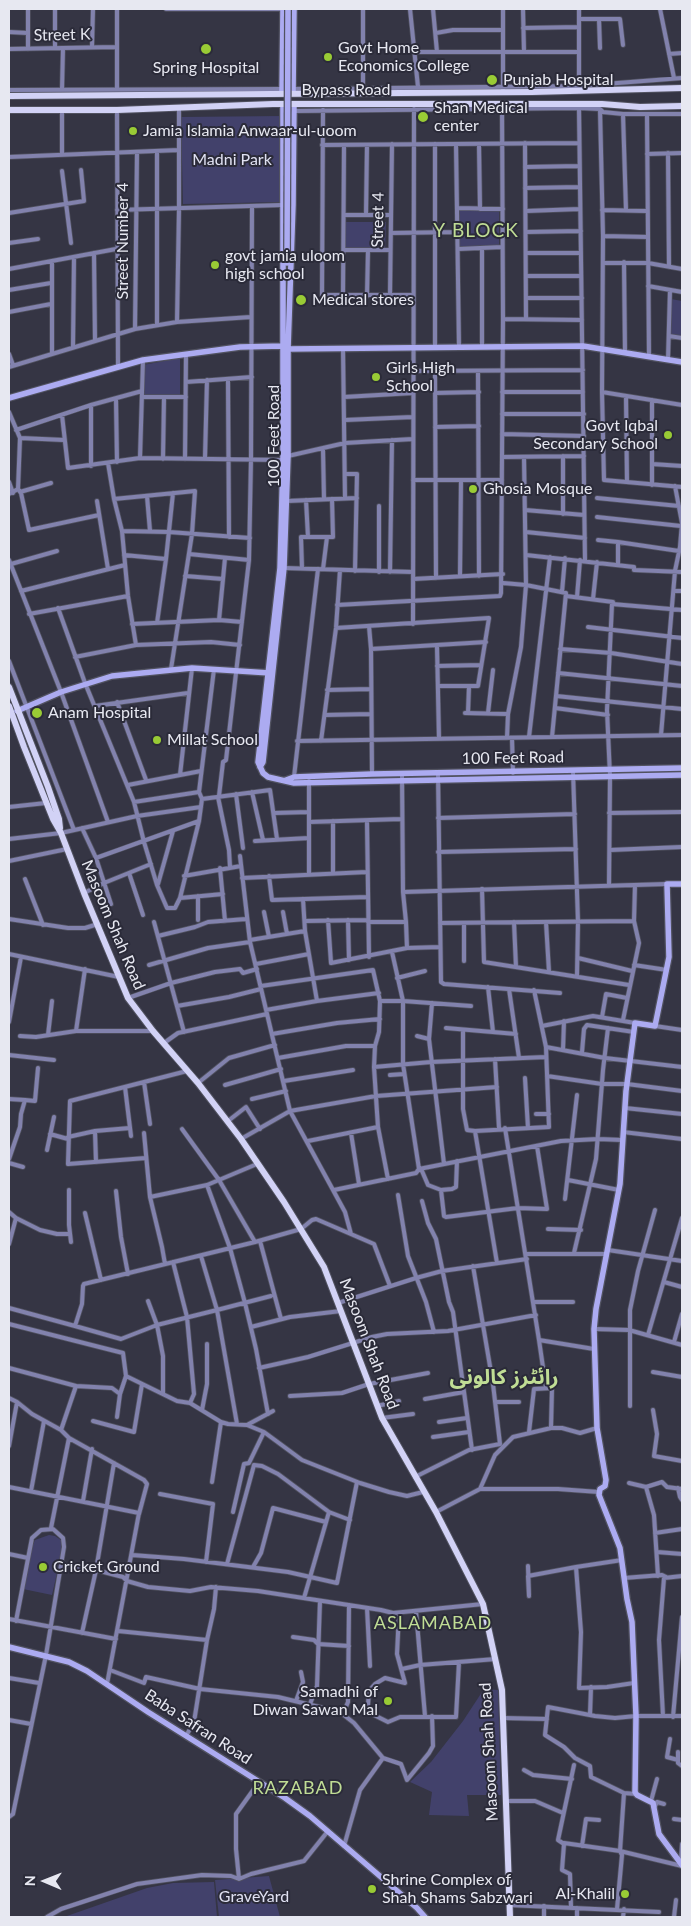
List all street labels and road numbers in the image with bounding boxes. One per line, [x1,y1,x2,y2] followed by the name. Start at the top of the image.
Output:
[33,25,91,45] street label: Street K
[302,80,390,100] street label: Bypass Road
[113,183,133,299] street label: Street Number 4
[368,192,388,248] street label: Street 4
[264,385,284,487] street label: 100 Feet Road
[462,748,564,768] street label: 100 Feet Road
[77,857,149,993] street label: Masoom Shah Road
[335,1276,403,1412] street label: Masoom Shah Road
[476,1682,502,1822] street label: Masoom Shah Road
[141,1685,255,1769] street label: Baba Safran Road

